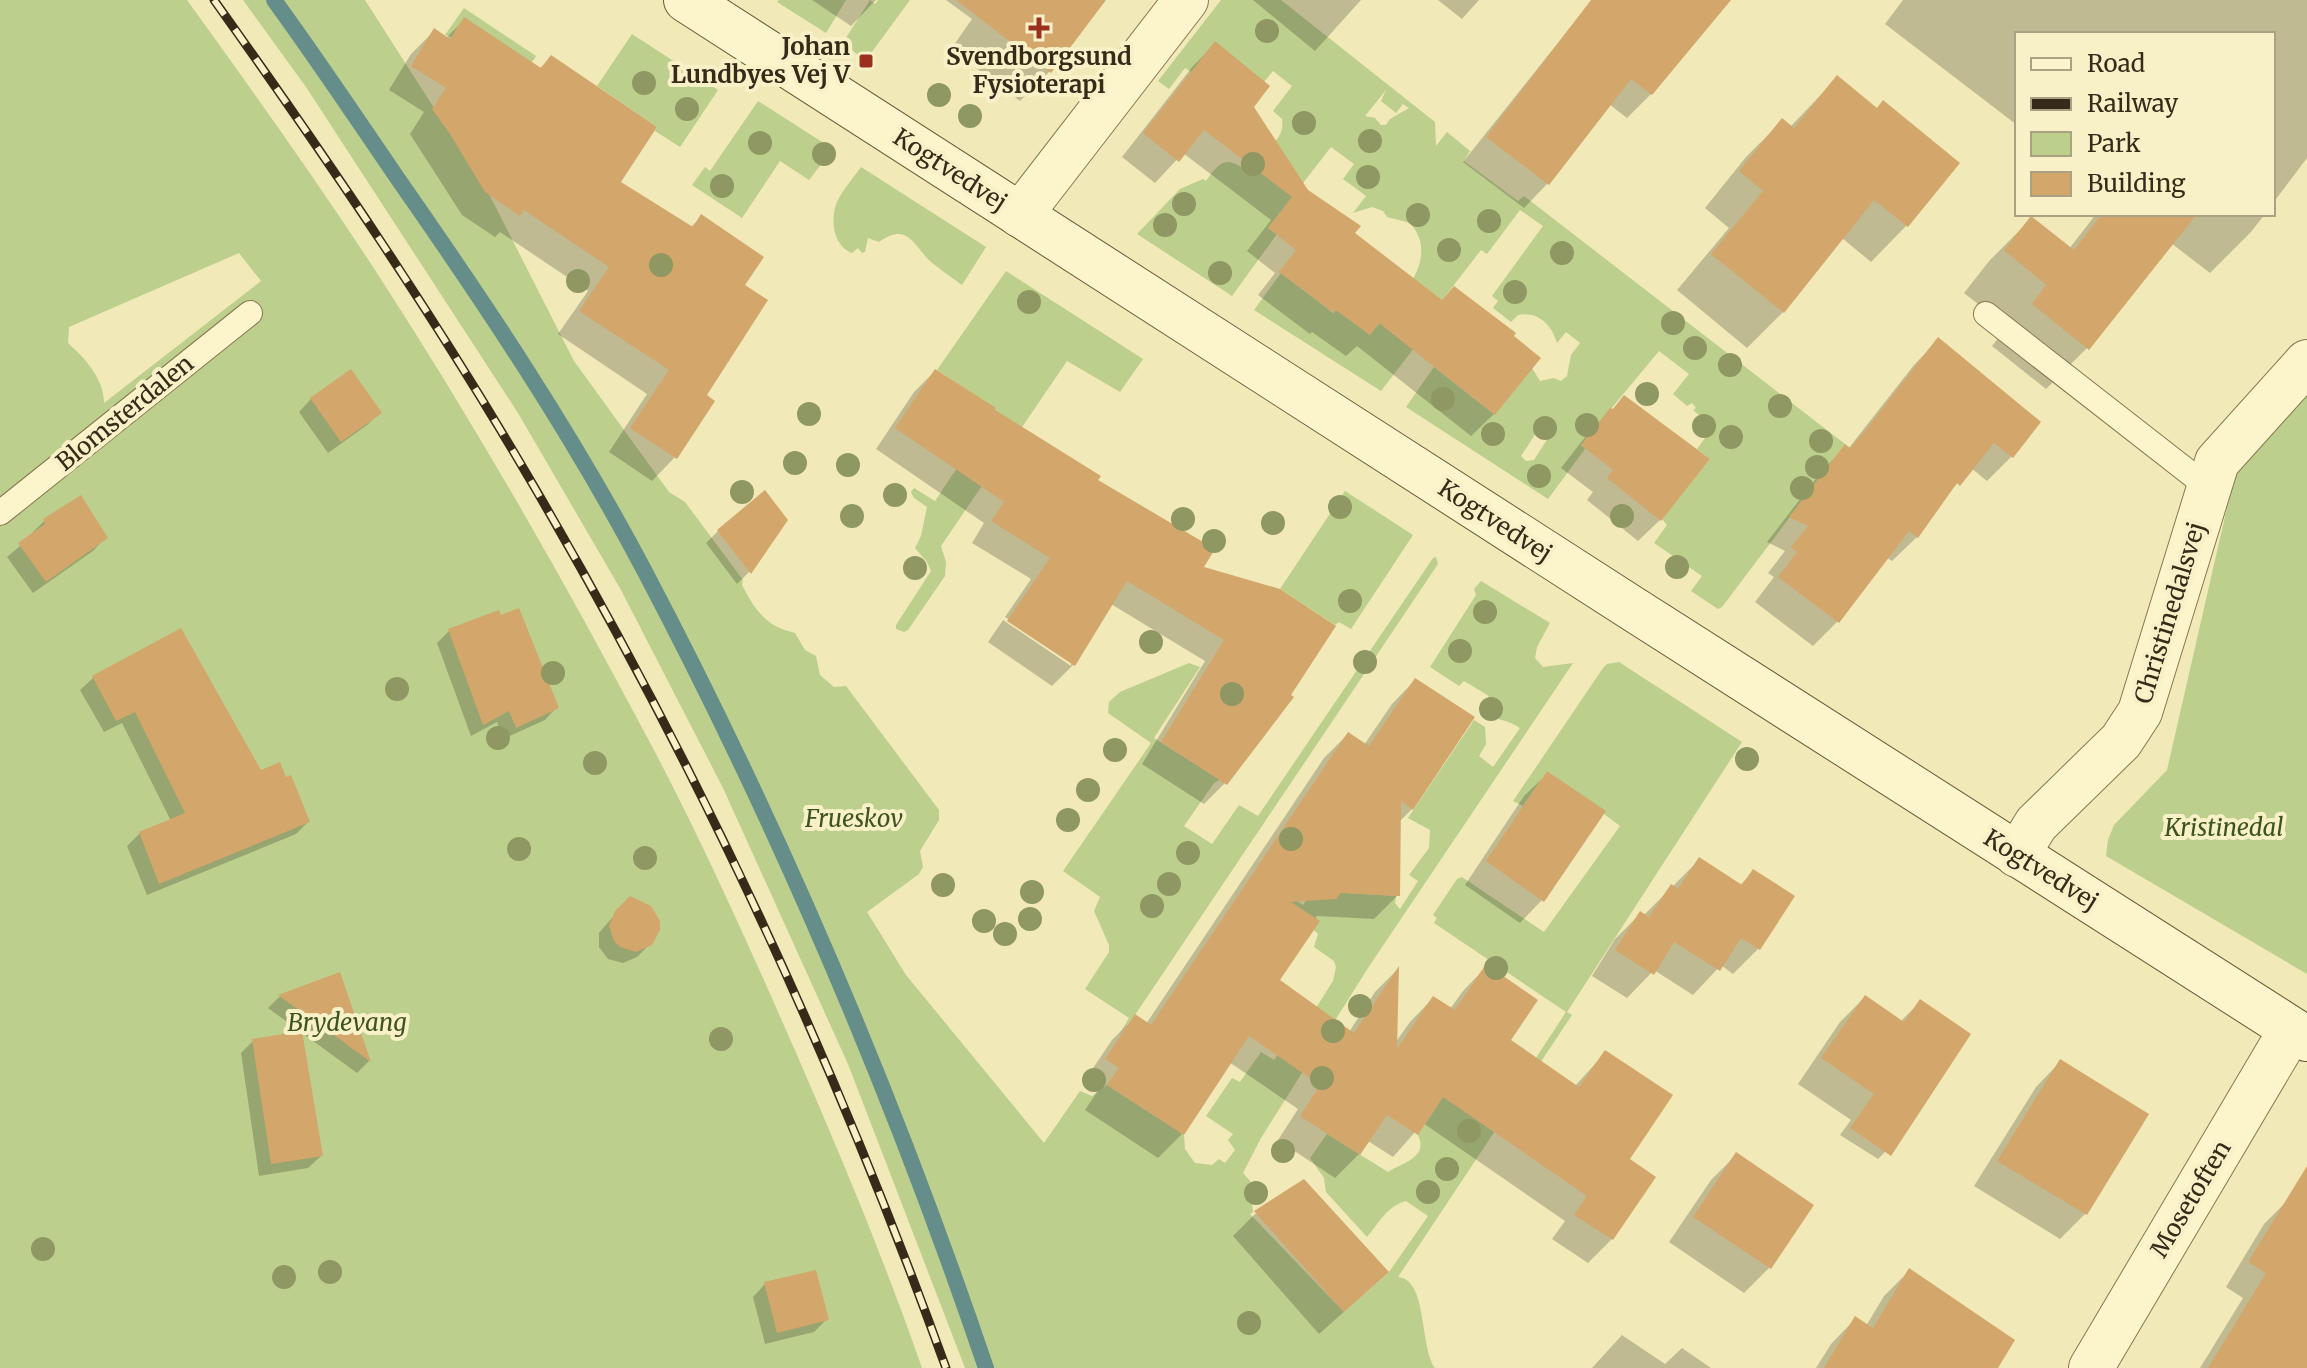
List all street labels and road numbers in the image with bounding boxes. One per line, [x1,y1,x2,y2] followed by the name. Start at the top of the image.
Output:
[888,121,1013,218] street label: Kogtvedvej
[50,348,200,477] street label: Blomsterdalen
[1433,472,1558,569] street label: Kogtvedvej
[2127,518,2212,707] street label: Christinedalsvej
[1978,822,2104,917] street label: Kogtvedvej
[2143,1134,2238,1263] street label: Mosetoften

